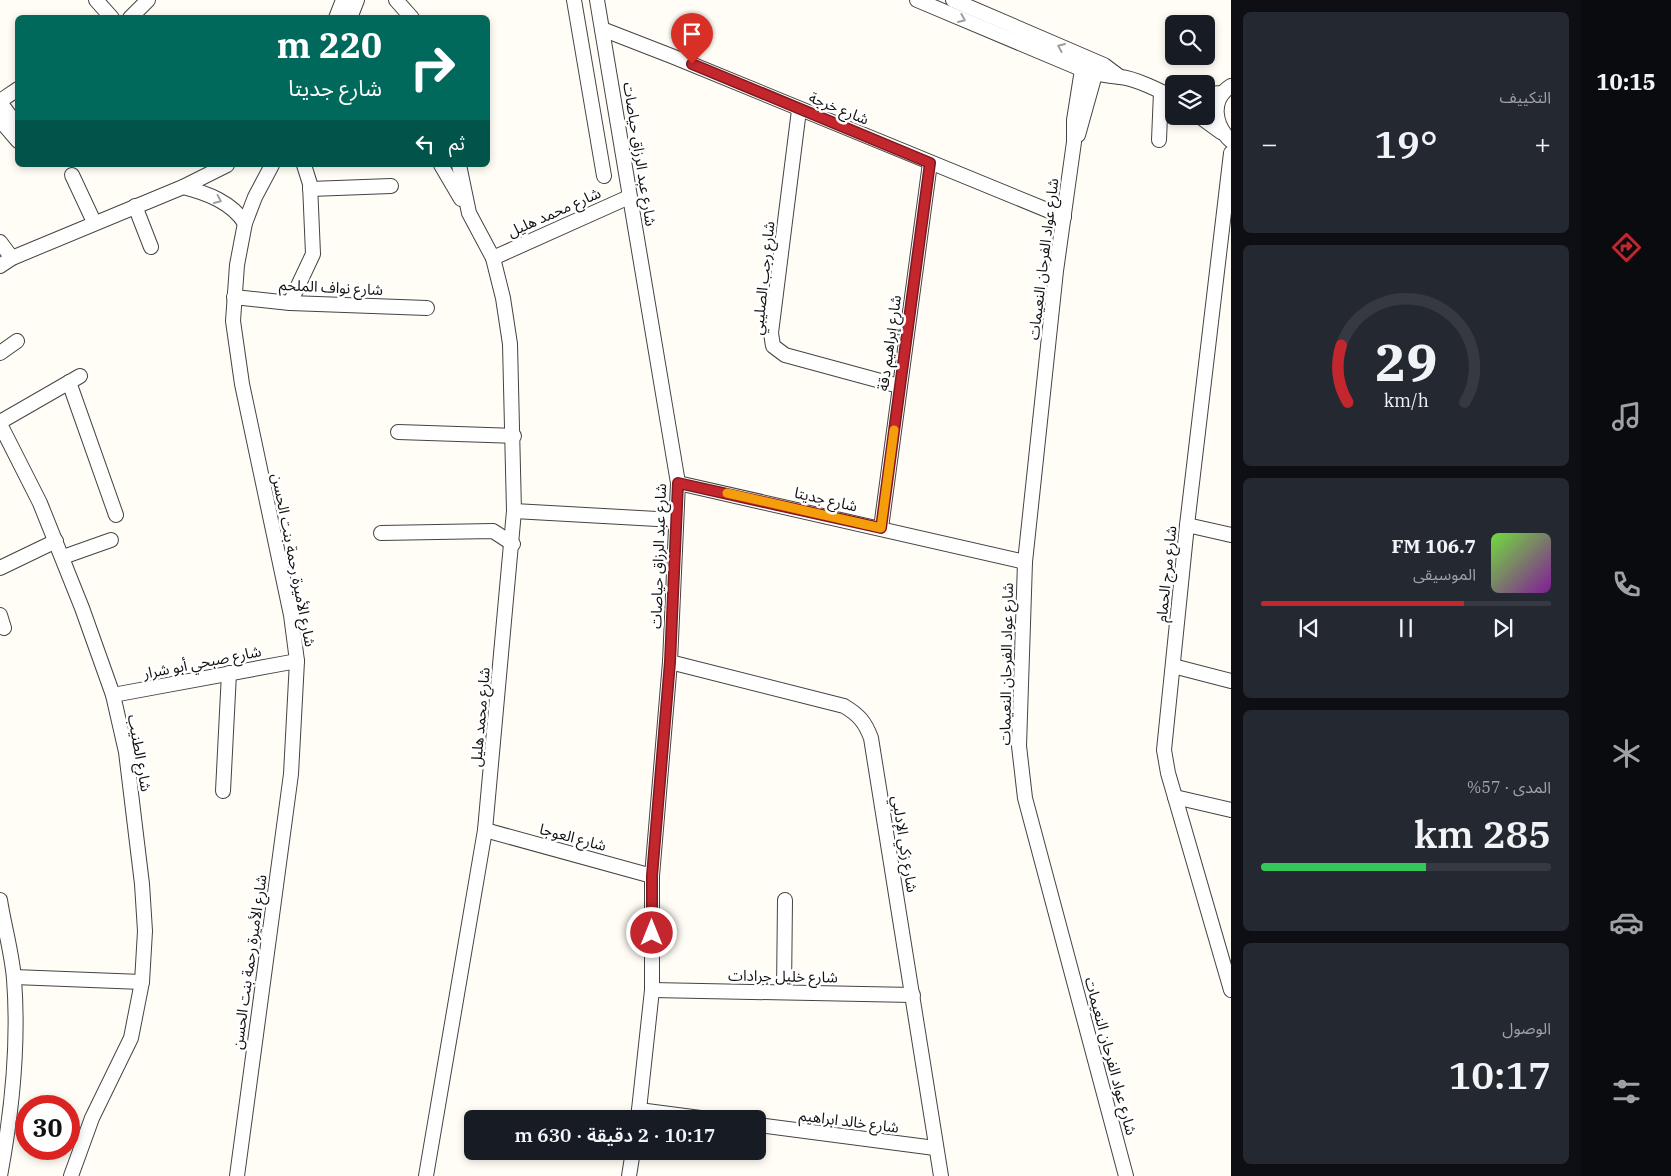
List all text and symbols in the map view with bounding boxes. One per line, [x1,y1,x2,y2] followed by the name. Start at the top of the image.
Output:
[671,13,713,64] pin
[957,13,966,23] one-way arrow
[1165,15,1215,125] map controls
[1165,15,1215,65] button: search
[678,20,706,48] icon: arrive
[277,22,382,68] text: 220 m
[400,35,465,100] icon: right
[1057,43,1066,54] one-way arrow
[1596,67,1656,96] text: 10:15
[288,73,382,102] text: شارع جديتا
[1165,75,1215,125] button: layers
[616,81,661,228] street label: شارع عبد الرزاق حياصات
[805,87,872,131] street label: شارع خرجة
[1499,87,1551,107] text: التكييف
[1374,119,1438,168] text: 19°
[1261,125,1278,162] text: −
[1534,125,1551,162] text: +
[411,130,439,158] icon: left
[449,131,465,155] text: ثم
[1024,177,1065,341] street label: شارع عواد الفرحان النعيمات
[504,183,605,244] street label: شارع محمد هليل
[213,193,222,204] one-way arrow
[748,220,781,336] street label: شارع رجب الصليبي
[1609,230,1644,265] icon: directions
[278,275,384,302] street label: شارع نواف الملحم
[873,294,908,393] street label: شارع إبراهيم دقة
[1375,328,1437,395] text: 29
[1383,389,1429,412] text: km/h
[1609,399,1644,434] icon: music
[265,472,320,649] street label: شارع الأميرة رحمة بنت الحسن
[646,483,673,629] street label: شارع عبد الرزاق حياصات
[792,483,860,518] street label: شارع جديتا
[1151,525,1184,624] street label: شارع مرج الحمام
[1391,534,1476,558] text: 106.7 FM
[1413,564,1476,584] text: الموسيقى
[1609,567,1644,602] icon: phone
[995,582,1020,746] street label: شارع عواد الفرحان النعيمات
[1295,614,1323,642] icon: previous
[1392,614,1420,642] icon: pause
[1489,614,1517,642] icon: next
[140,641,264,686] street label: شارع صبحي أبو شرار
[466,666,497,768] street label: شارع محمد هليل
[121,713,156,794] street label: شارع الطنيب
[1609,736,1644,771] icon: climate
[1467,777,1551,797] text: المدى · 57%
[885,794,922,895] street label: شارع زكي الإدلبي
[1414,809,1551,858] text: 285 km
[537,819,609,858] street label: شارع العوجا
[227,873,274,1051] street label: شارع الأميرة رحمة بنت الحسن
[1609,905,1644,940] icon: car
[625,906,677,958] position arrow
[728,966,838,989] street label: شارع خليل جرادات
[1078,975,1141,1138] street label: شارع عواد الفرحان النعيمات
[1502,1018,1551,1038] text: الوصول
[1448,1050,1551,1099] text: 10:17
[1609,1074,1644,1109] icon: filters
[15,1095,80,1160] speed limit sign: 30
[798,1105,900,1140] street label: شارع خالد ابراهيم
[515,1123,715,1147] text: 10:17 · 2 دقيقة · 630 m

